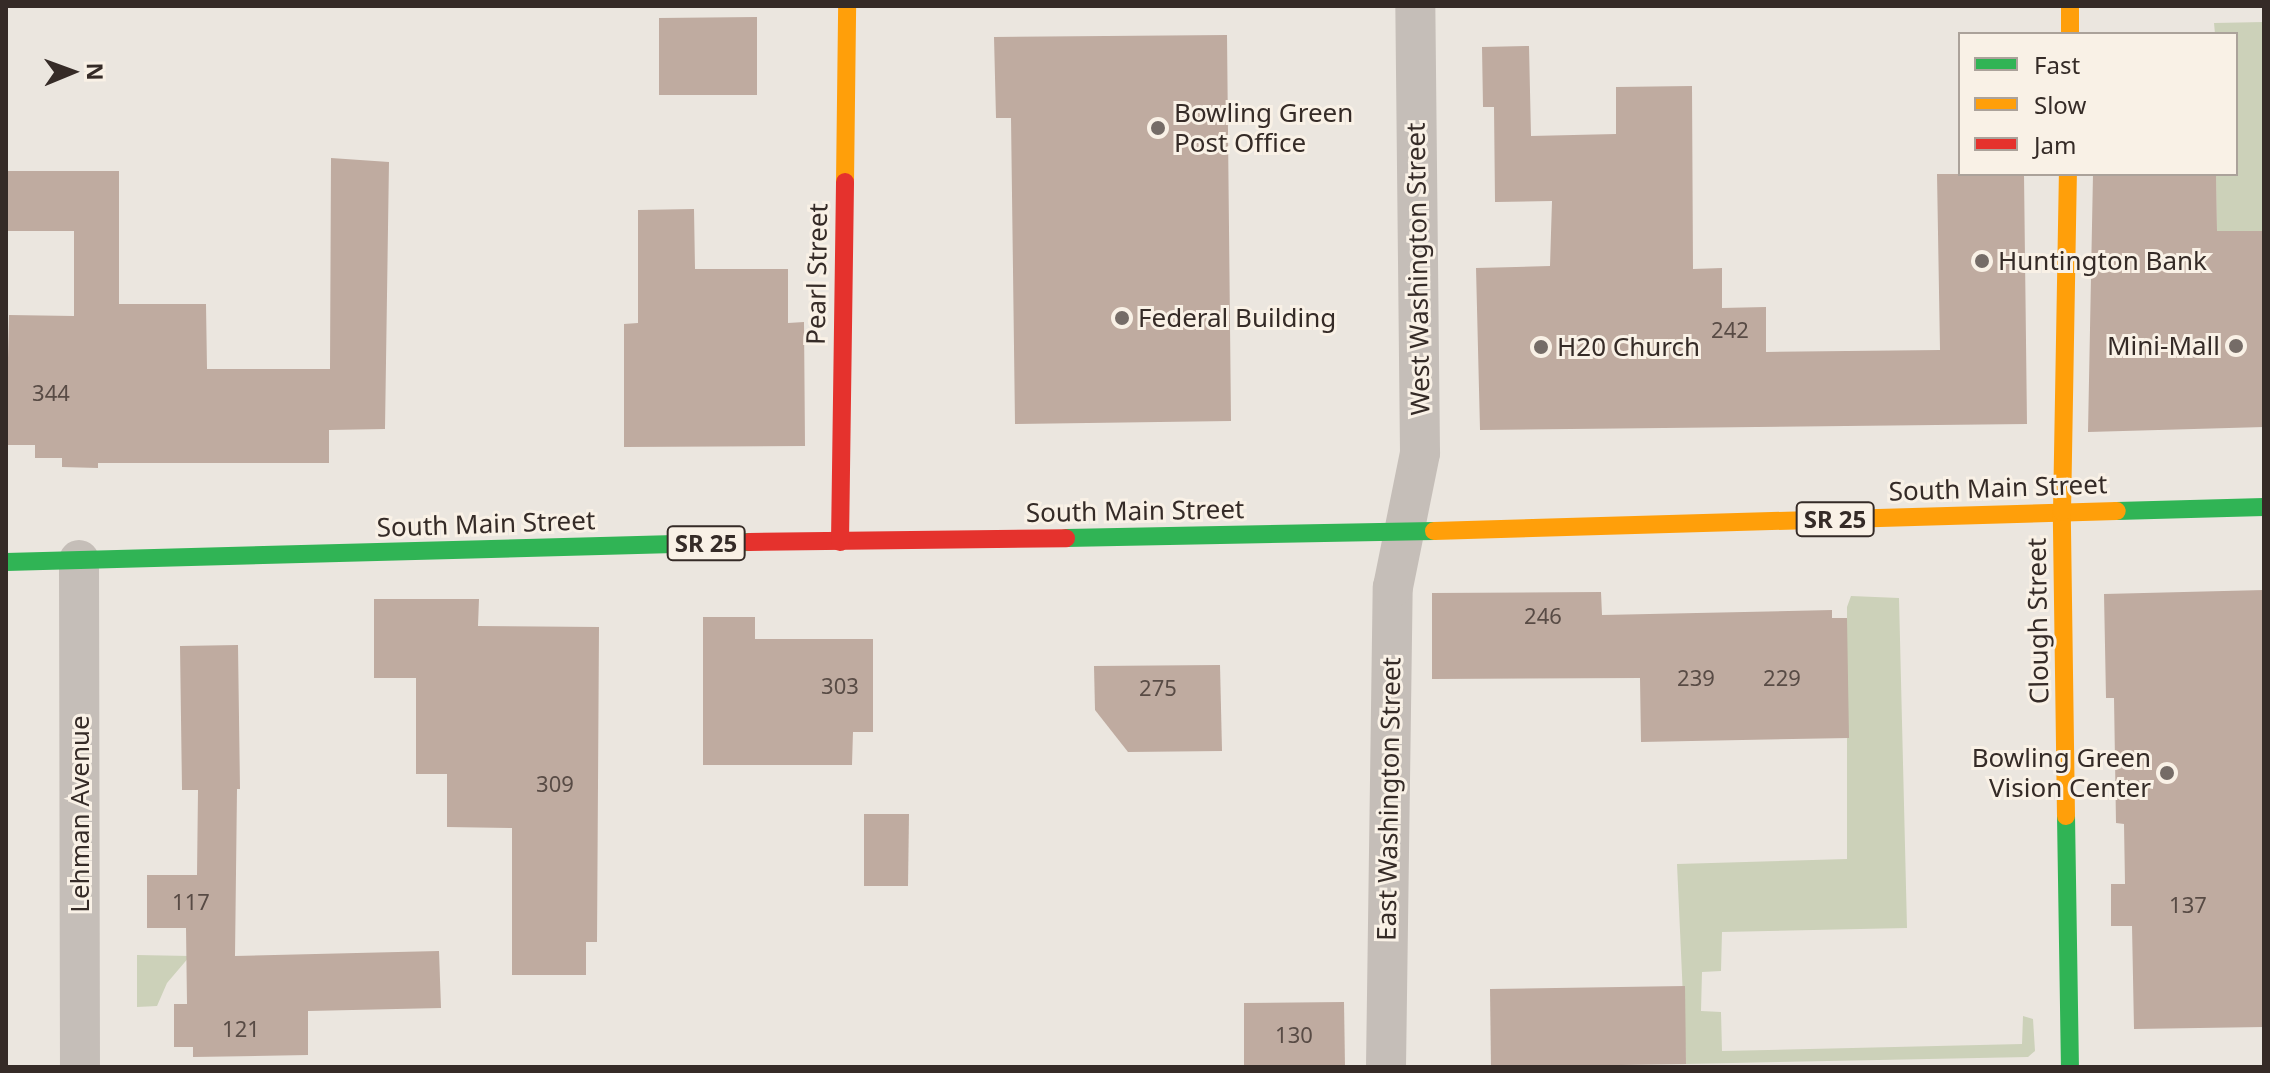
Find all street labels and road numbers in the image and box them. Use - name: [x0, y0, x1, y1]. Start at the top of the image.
- street label: West Washington Street: [1400, 122, 1436, 416]
- street label: Pearl Street: [800, 203, 834, 345]
- street label: South Main Street: [1888, 469, 2108, 507]
- street label: South Main Street: [1025, 493, 1245, 529]
- road number: SR 25: [1795, 499, 1875, 539]
- street label: South Main Street: [376, 505, 596, 543]
- road number: SR 25: [666, 523, 746, 563]
- street label: Clough Street: [2021, 538, 2055, 704]
- street label: East Washington Street: [1371, 657, 1407, 941]
- street label: Lehman Avenue: [64, 715, 96, 913]

